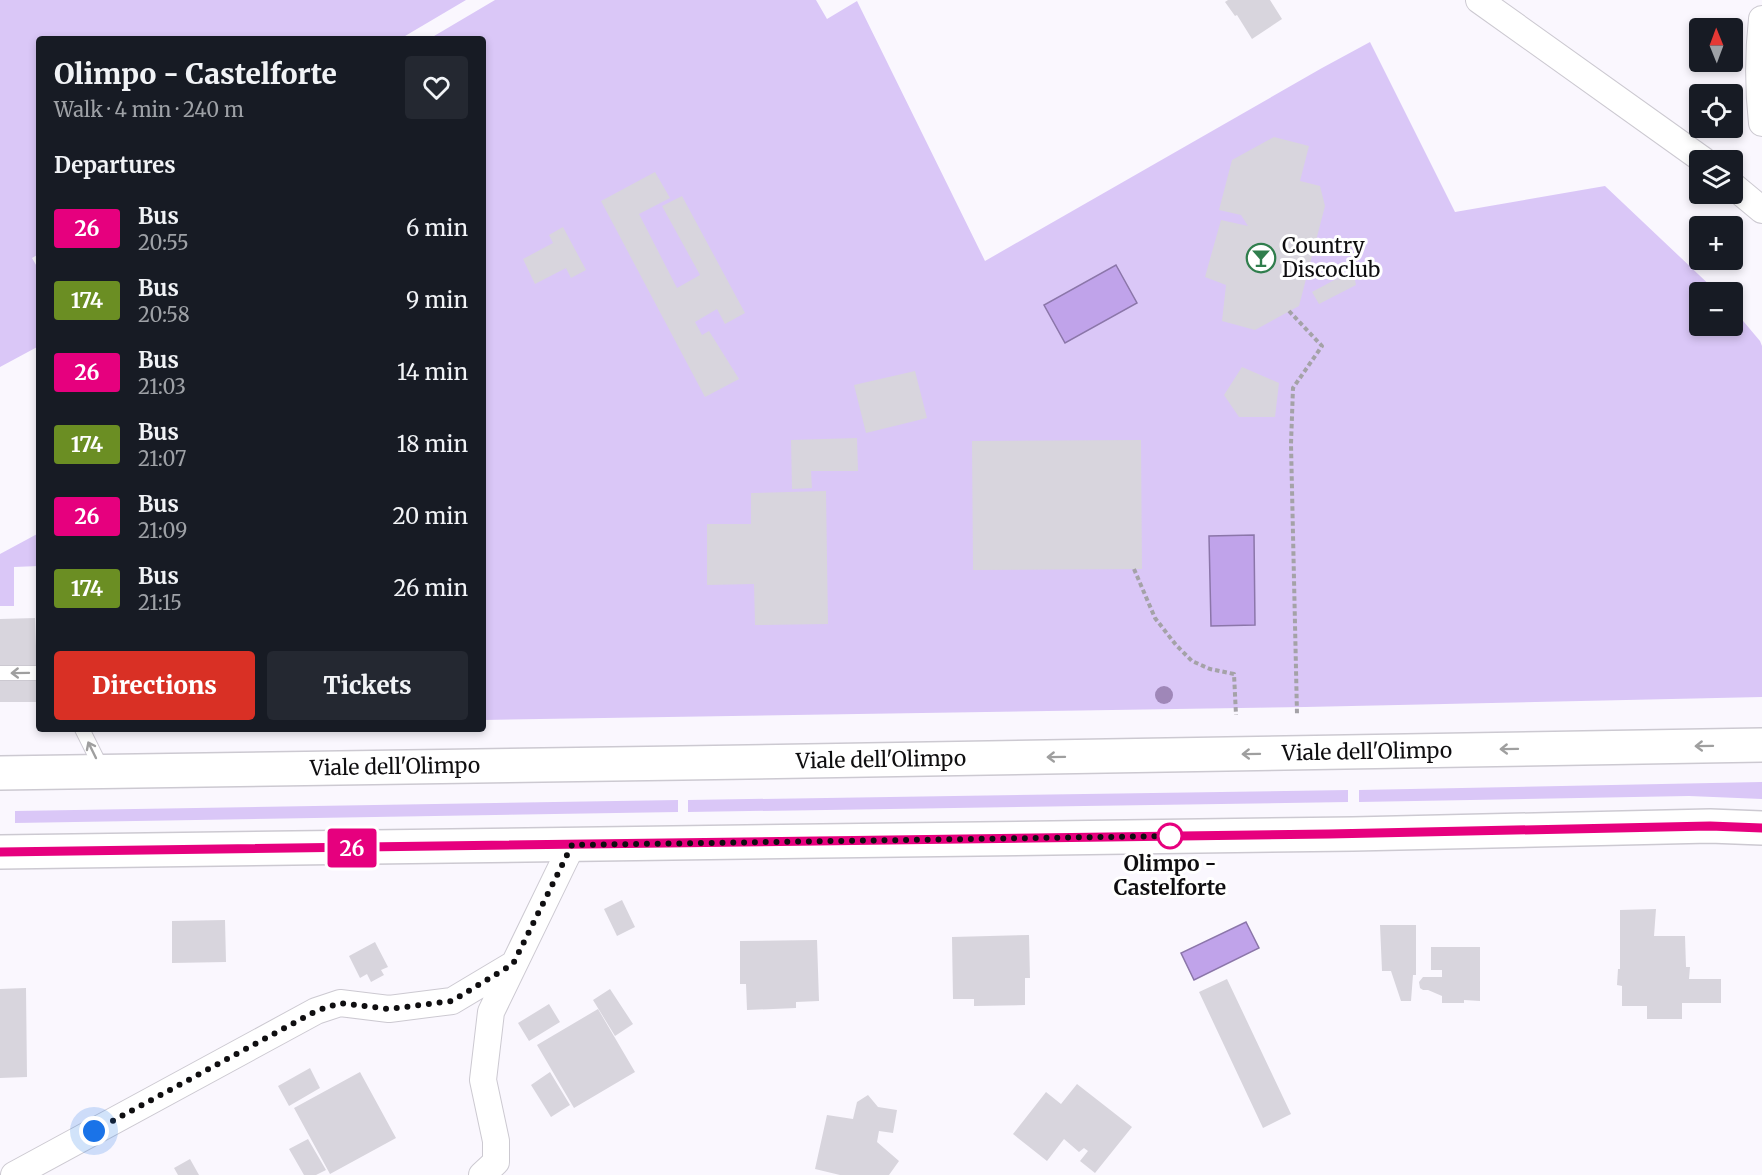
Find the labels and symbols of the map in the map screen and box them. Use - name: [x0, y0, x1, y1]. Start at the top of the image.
- north arrow: [1689, 18, 1743, 72]
- place label: Country Discoclub: [1282, 232, 1380, 283]
- bar icon: Country Discoclub: [1245, 242, 1277, 274]
- one-way arrow: [10, 667, 30, 679]
- street label: Viale dell'Olimpo: [1281, 737, 1452, 767]
- one-way arrow: [1694, 740, 1714, 751]
- one-way arrow: [86, 742, 97, 760]
- one-way arrow: [1499, 743, 1519, 755]
- street label: Viale dell'Olimpo: [795, 745, 966, 775]
- one-way arrow: [1241, 748, 1261, 760]
- one-way arrow: [1046, 751, 1066, 763]
- street label: Viale dell'Olimpo: [309, 752, 480, 782]
- marker: Olimpo - Castelforte: [1157, 823, 1183, 849]
- line badge: 26: [325, 828, 379, 868]
- place label: Olimpo - Castelforte: [1114, 850, 1226, 901]
- your location: [79, 1116, 109, 1146]

